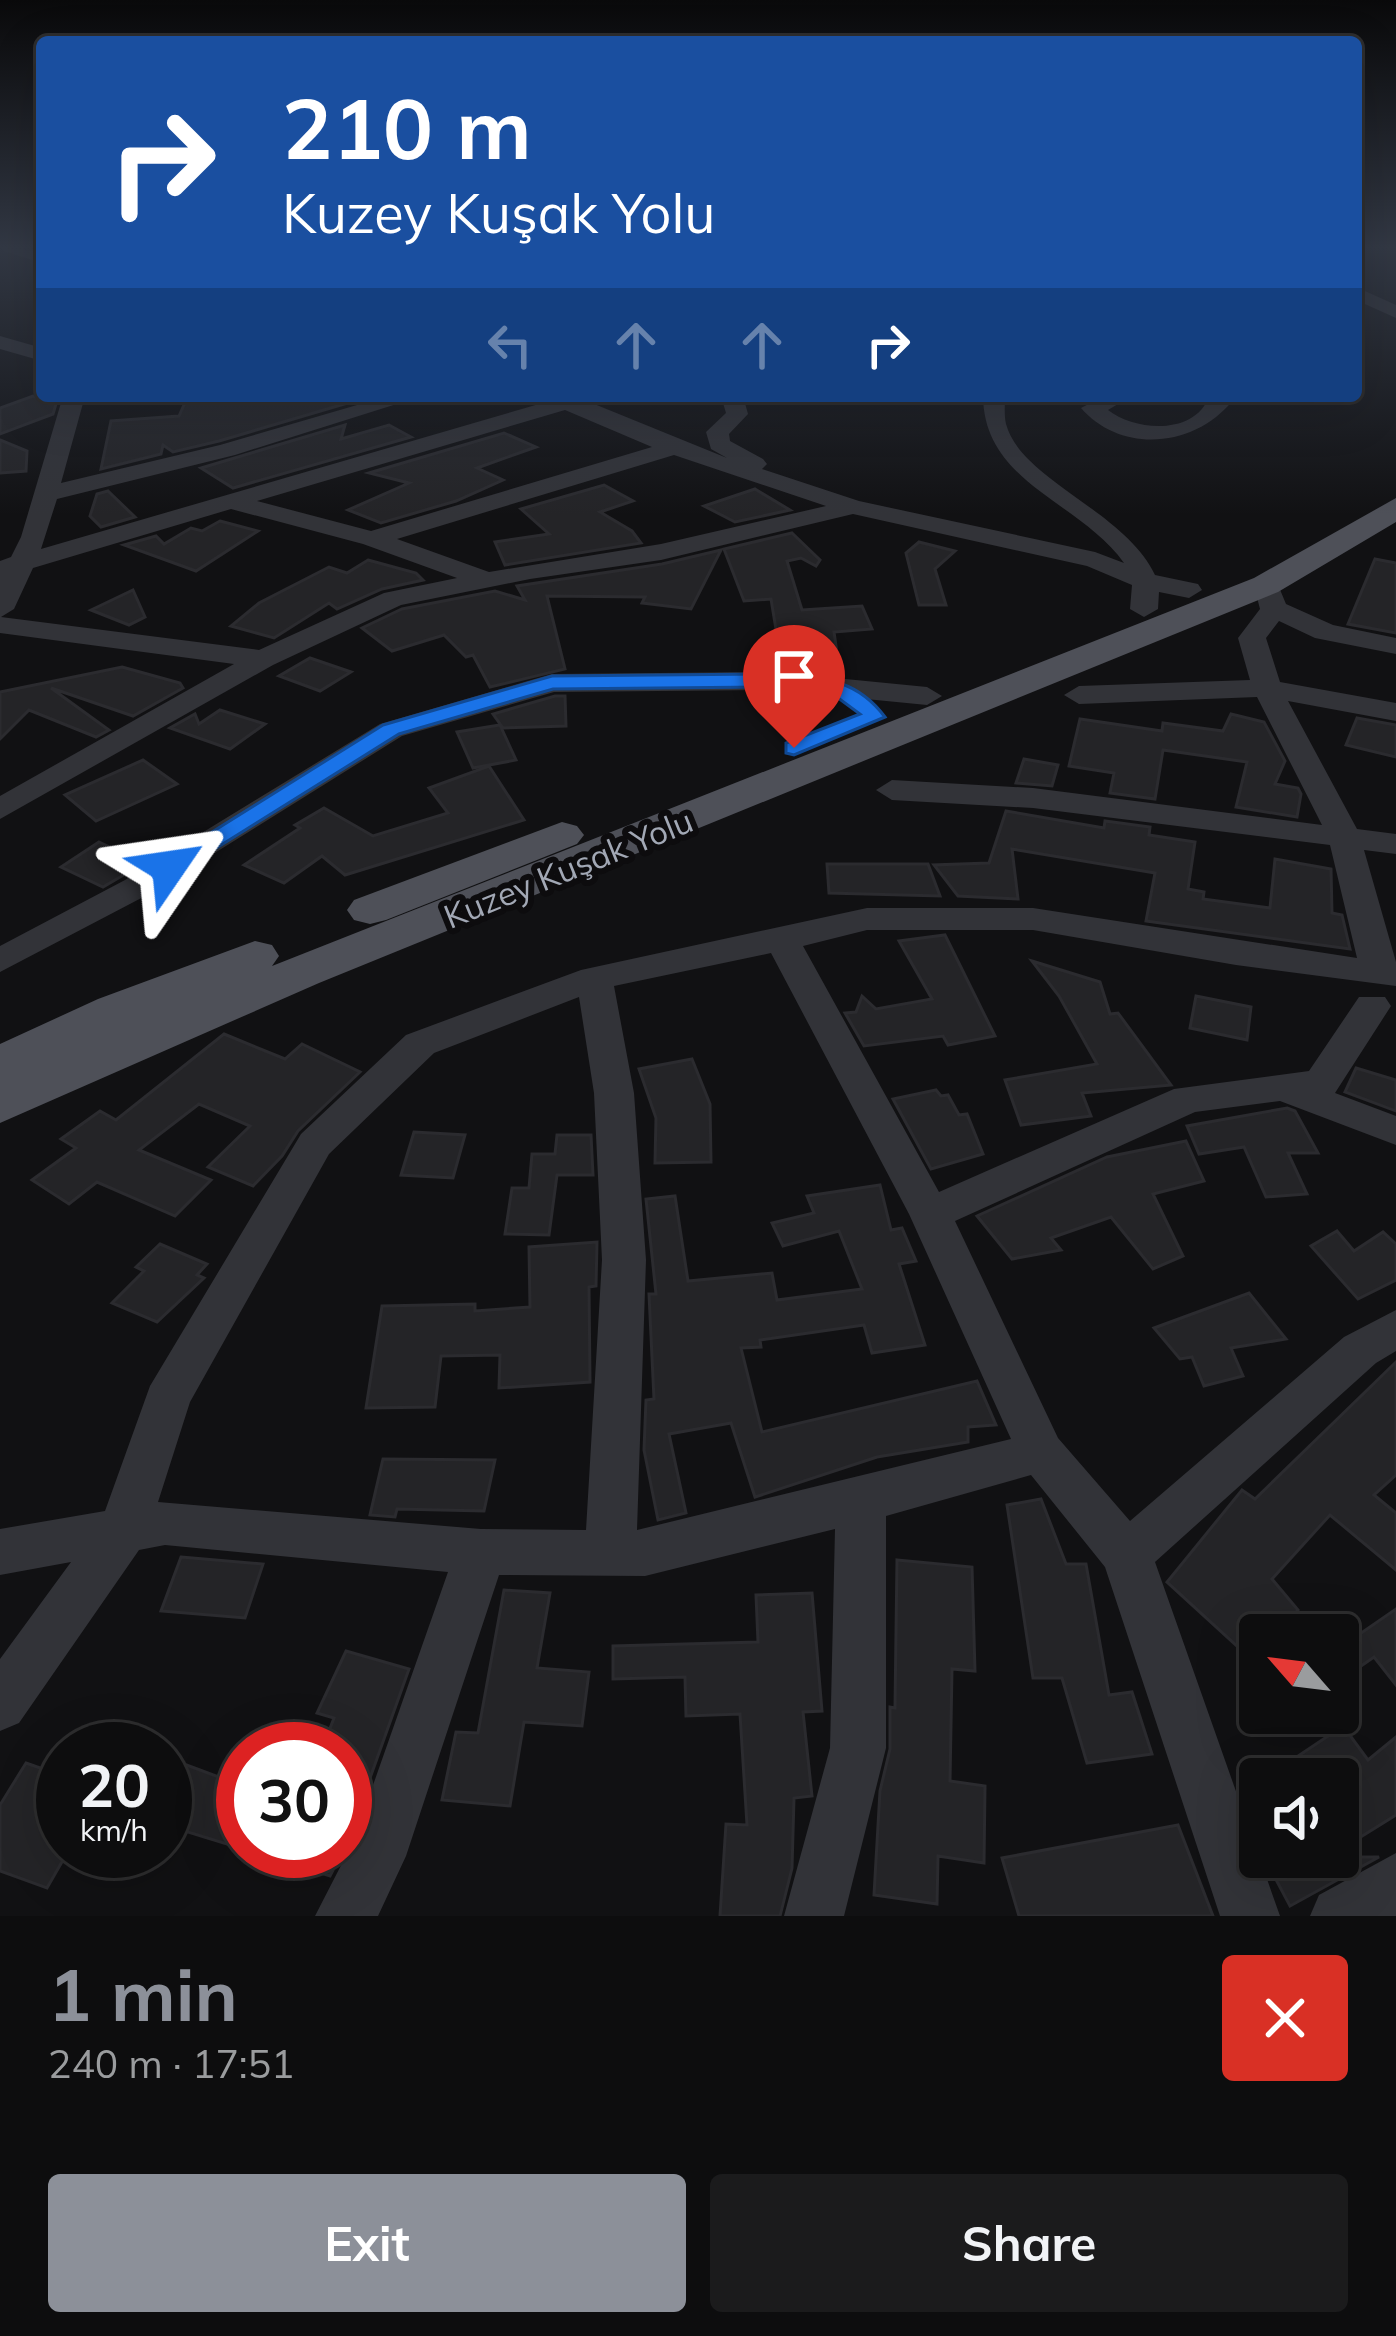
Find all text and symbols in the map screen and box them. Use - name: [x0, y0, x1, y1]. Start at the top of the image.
- text: 210 m: [282, 75, 532, 180]
- icon: right: [84, 84, 240, 240]
- text: Kuzey Kuşak Yolu: [282, 179, 715, 247]
- icon: left: [477, 312, 543, 378]
- icon: ahead: [603, 312, 669, 378]
- icon: ahead: [729, 312, 795, 378]
- icon: right: [855, 312, 921, 378]
- pin: [743, 625, 845, 748]
- icon: arrive: [761, 643, 827, 709]
- street label: Kuzey Kuşak Yolu: [438, 799, 698, 937]
- position arrow: [106, 804, 232, 930]
- north arrow: [1239, 1614, 1359, 1734]
- map controls: [1239, 1614, 1359, 1878]
- speed limit sign: 30: [216, 1722, 372, 1878]
- text: 20: [78, 1747, 150, 1822]
- button: sound: [1239, 1758, 1359, 1878]
- text: km/h: [80, 1811, 148, 1849]
- text: 1 min: [48, 1949, 238, 2039]
- button: close: [1222, 1955, 1348, 2081]
- text: 240 m · 17:51: [48, 2039, 294, 2088]
- button: Exit: [48, 2174, 686, 2312]
- button: Share: [710, 2174, 1348, 2312]

